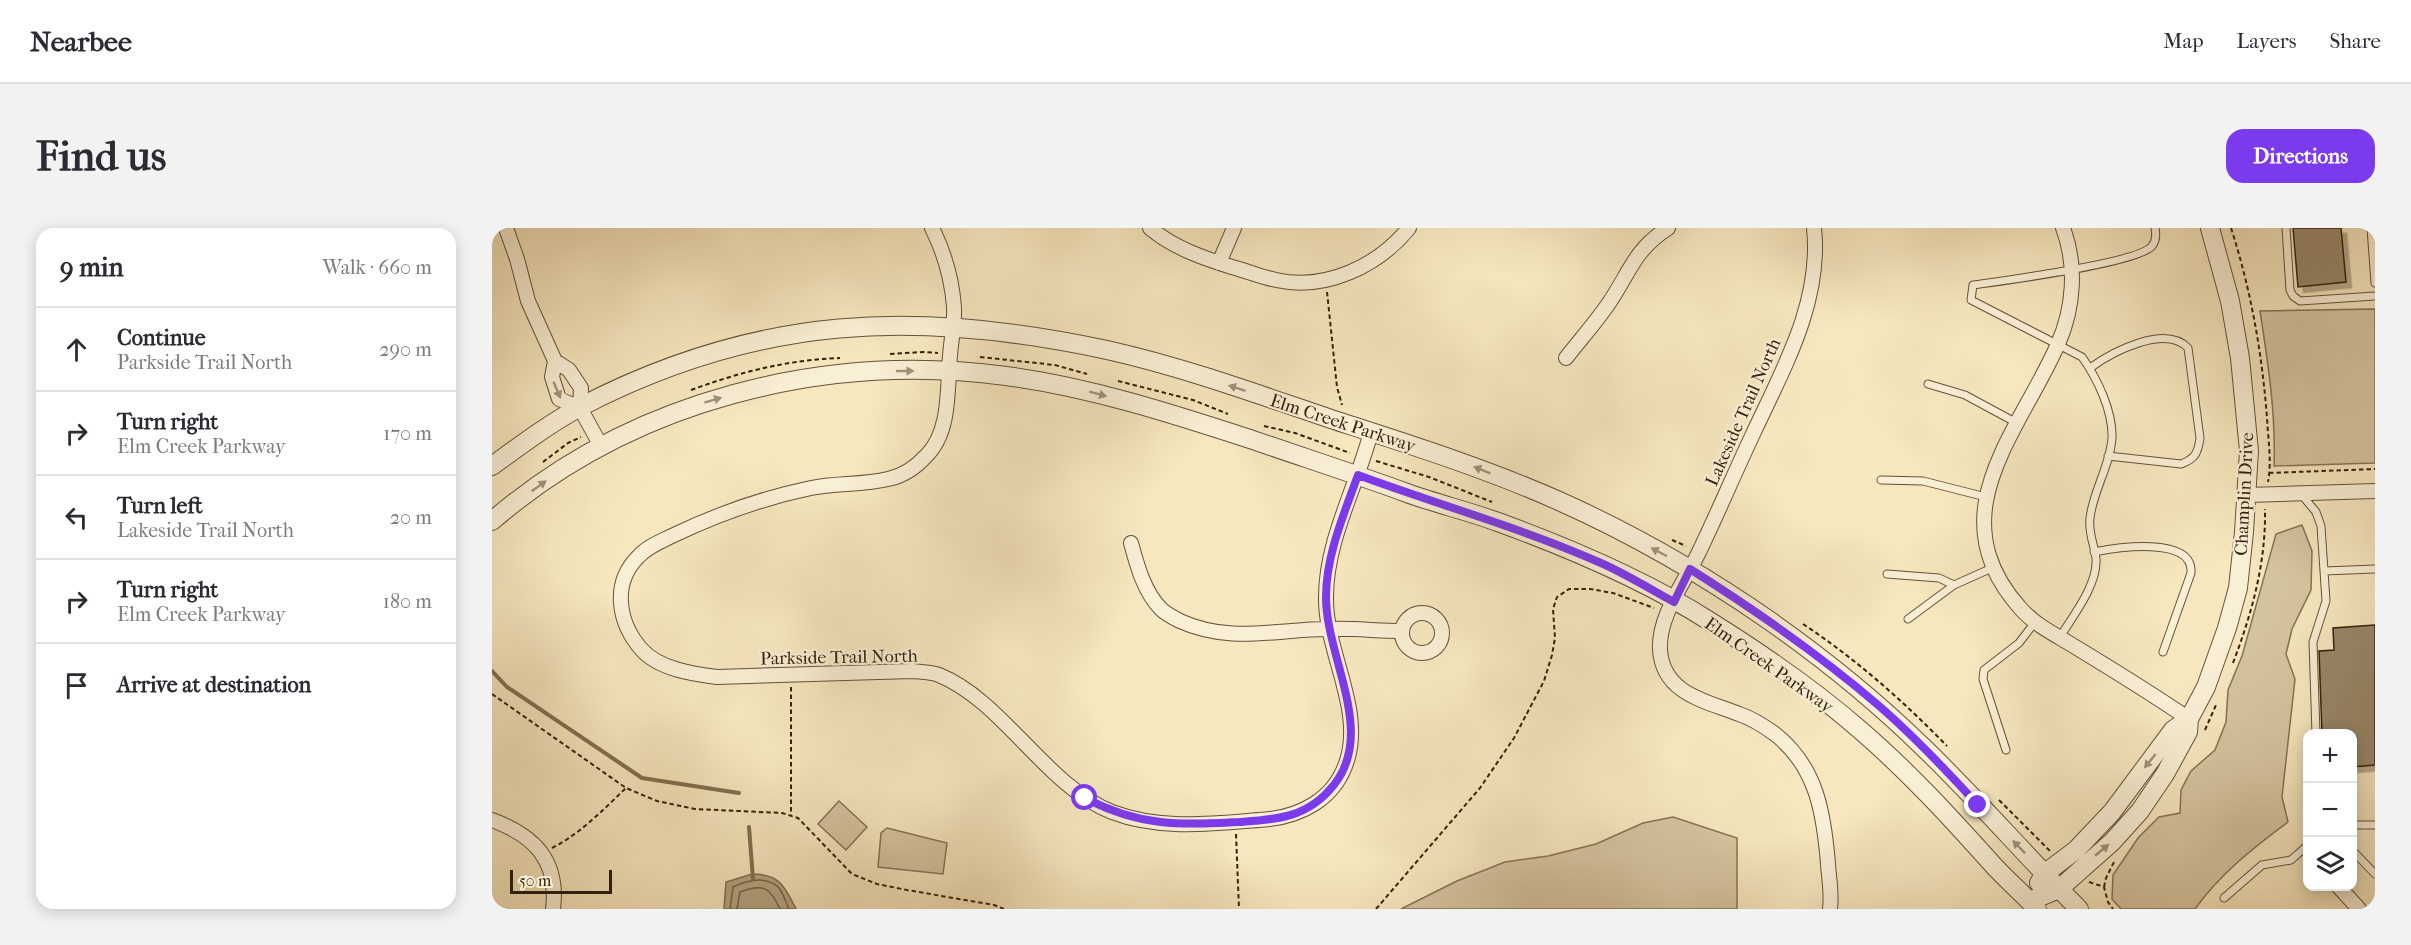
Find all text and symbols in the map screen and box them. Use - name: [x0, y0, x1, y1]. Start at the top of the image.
- text: Nearbee: [30, 25, 132, 58]
- text: Map: [2163, 29, 2204, 53]
- text: Layers: [2237, 29, 2296, 53]
- text: Share: [2329, 29, 2381, 53]
- button: Directions: [2226, 129, 2375, 183]
- text: Find us: [36, 132, 166, 181]
- text: 9 min: [60, 252, 124, 283]
- text: Walk · 660 m: [322, 256, 432, 279]
- text: Continue: [117, 325, 206, 351]
- icon: ahead: [60, 333, 93, 366]
- street label: Lakeside Trail North: [1701, 335, 1785, 489]
- text: 290 m: [379, 338, 432, 361]
- text: Parkside Trail North: [117, 351, 292, 374]
- one-way arrow: [895, 366, 914, 376]
- one-way arrow: [552, 382, 562, 400]
- one-way arrow: [1228, 383, 1246, 392]
- one-way arrow: [1089, 390, 1107, 399]
- street label: Elm Creek Parkway: [1267, 390, 1420, 457]
- one-way arrow: [704, 394, 722, 404]
- text: Turn right: [117, 409, 218, 435]
- icon: right: [60, 417, 93, 450]
- text: 170 m: [383, 422, 432, 445]
- street label: Champlin Drive: [2231, 432, 2258, 556]
- text: Elm Creek Parkway: [117, 435, 286, 458]
- one-way arrow: [1472, 465, 1490, 475]
- one-way arrow: [531, 480, 547, 492]
- text: Turn left: [117, 493, 203, 519]
- icon: left: [60, 501, 93, 534]
- text: 20 m: [390, 506, 432, 529]
- text: Lakeside Trail North: [117, 519, 294, 542]
- one-way arrow: [1650, 547, 1667, 556]
- text: Turn right: [117, 577, 218, 603]
- icon: right: [60, 585, 93, 618]
- text: 180 m: [383, 590, 432, 613]
- text: Elm Creek Parkway: [117, 603, 286, 626]
- street label: Elm Creek Parkway: [1700, 613, 1838, 718]
- street label: Parkside Trail North: [760, 646, 918, 669]
- icon: arrive: [60, 669, 93, 702]
- text: Arrive at destination: [117, 672, 311, 698]
- map controls: [2303, 729, 2357, 891]
- button: +: [2303, 729, 2357, 783]
- one-way arrow: [2144, 753, 2157, 768]
- button: −: [2303, 783, 2357, 837]
- route start: [1071, 784, 1097, 810]
- route end: [1964, 791, 1990, 817]
- button: layers: [2303, 837, 2357, 891]
- one-way arrow: [2012, 840, 2026, 854]
- one-way arrow: [2094, 843, 2110, 856]
- scale bar: [510, 867, 612, 894]
- text: 50 m: [519, 871, 551, 890]

